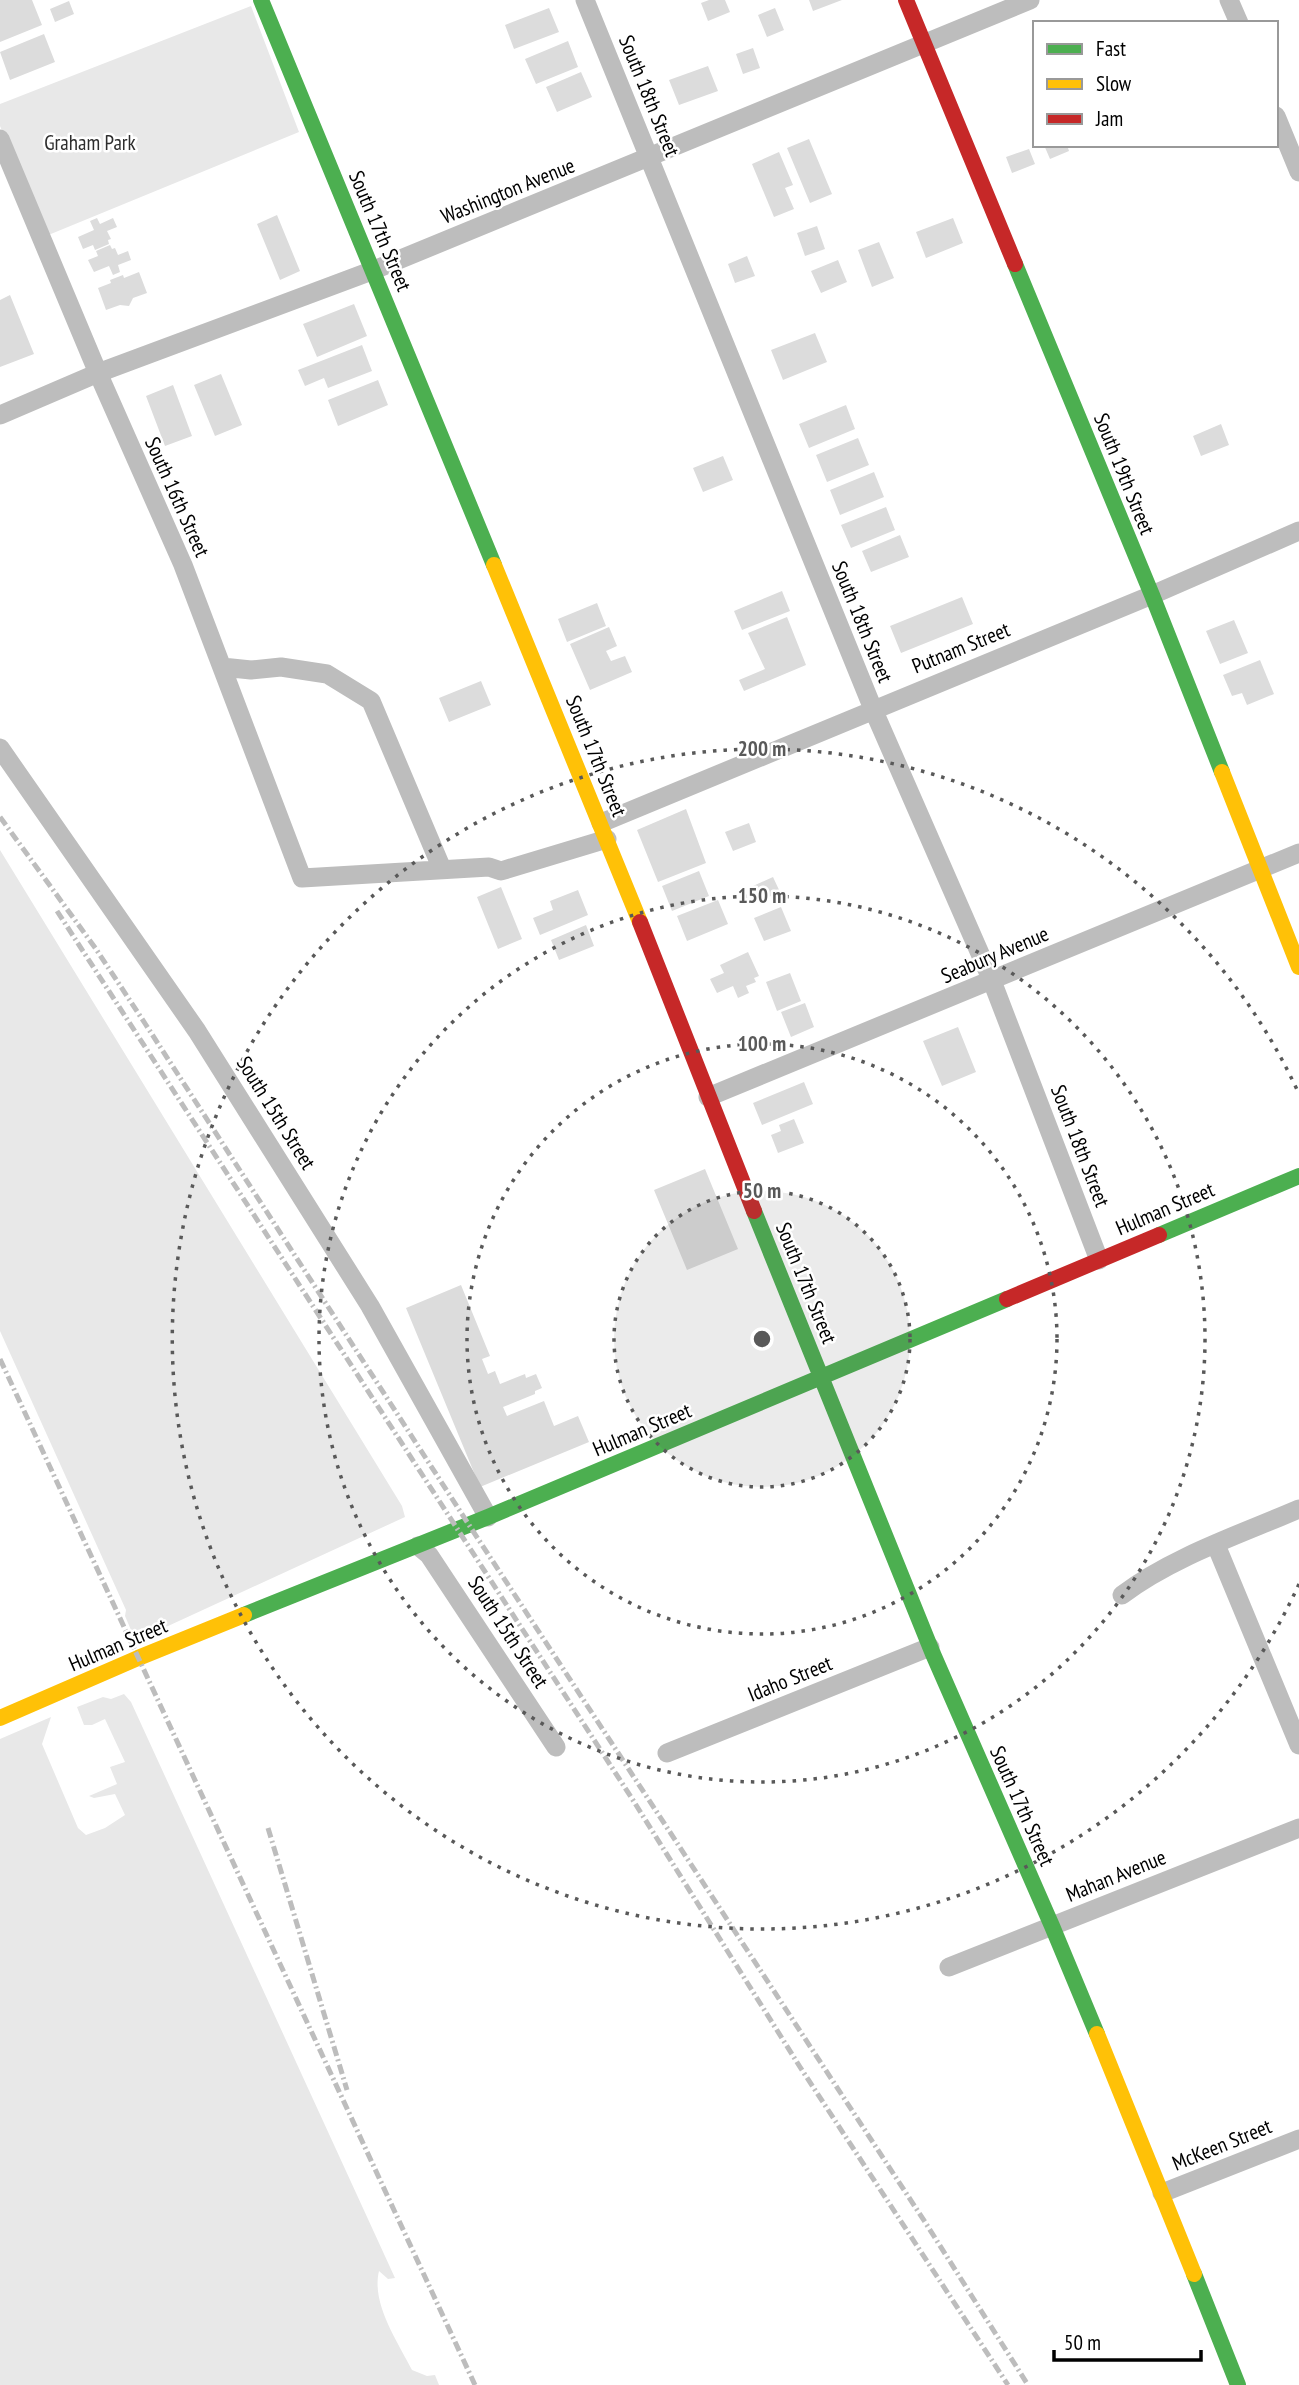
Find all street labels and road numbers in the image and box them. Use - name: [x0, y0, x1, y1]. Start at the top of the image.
- street label: South 18th Street: [613, 31, 686, 161]
- street label: Washington Avenue: [437, 151, 579, 230]
- street label: South 17th Street: [343, 166, 418, 295]
- street label: South 19th Street: [1088, 409, 1161, 539]
- street label: South 16th Street: [139, 433, 216, 561]
- street label: South 18th Street: [826, 557, 899, 687]
- street label: Putnam Street: [908, 616, 1014, 679]
- street label: South 17th Street: [560, 691, 633, 821]
- street label: Seabury Avenue: [937, 920, 1053, 989]
- street label: South 15th Street: [231, 1051, 322, 1175]
- street label: South 18th Street: [1045, 1081, 1116, 1211]
- street label: Hulman Street: [1111, 1176, 1218, 1241]
- street label: South 17th Street: [770, 1218, 843, 1348]
- street label: Hulman Street: [588, 1397, 695, 1462]
- street label: South 15th Street: [462, 1570, 555, 1693]
- street label: Hulman Street: [64, 1612, 171, 1677]
- street label: Idaho Street: [744, 1649, 836, 1708]
- street label: South 17th Street: [984, 1742, 1061, 1870]
- street label: Mahan Avenue: [1062, 1843, 1170, 1908]
- street label: McKeen Street: [1168, 2112, 1276, 2177]

